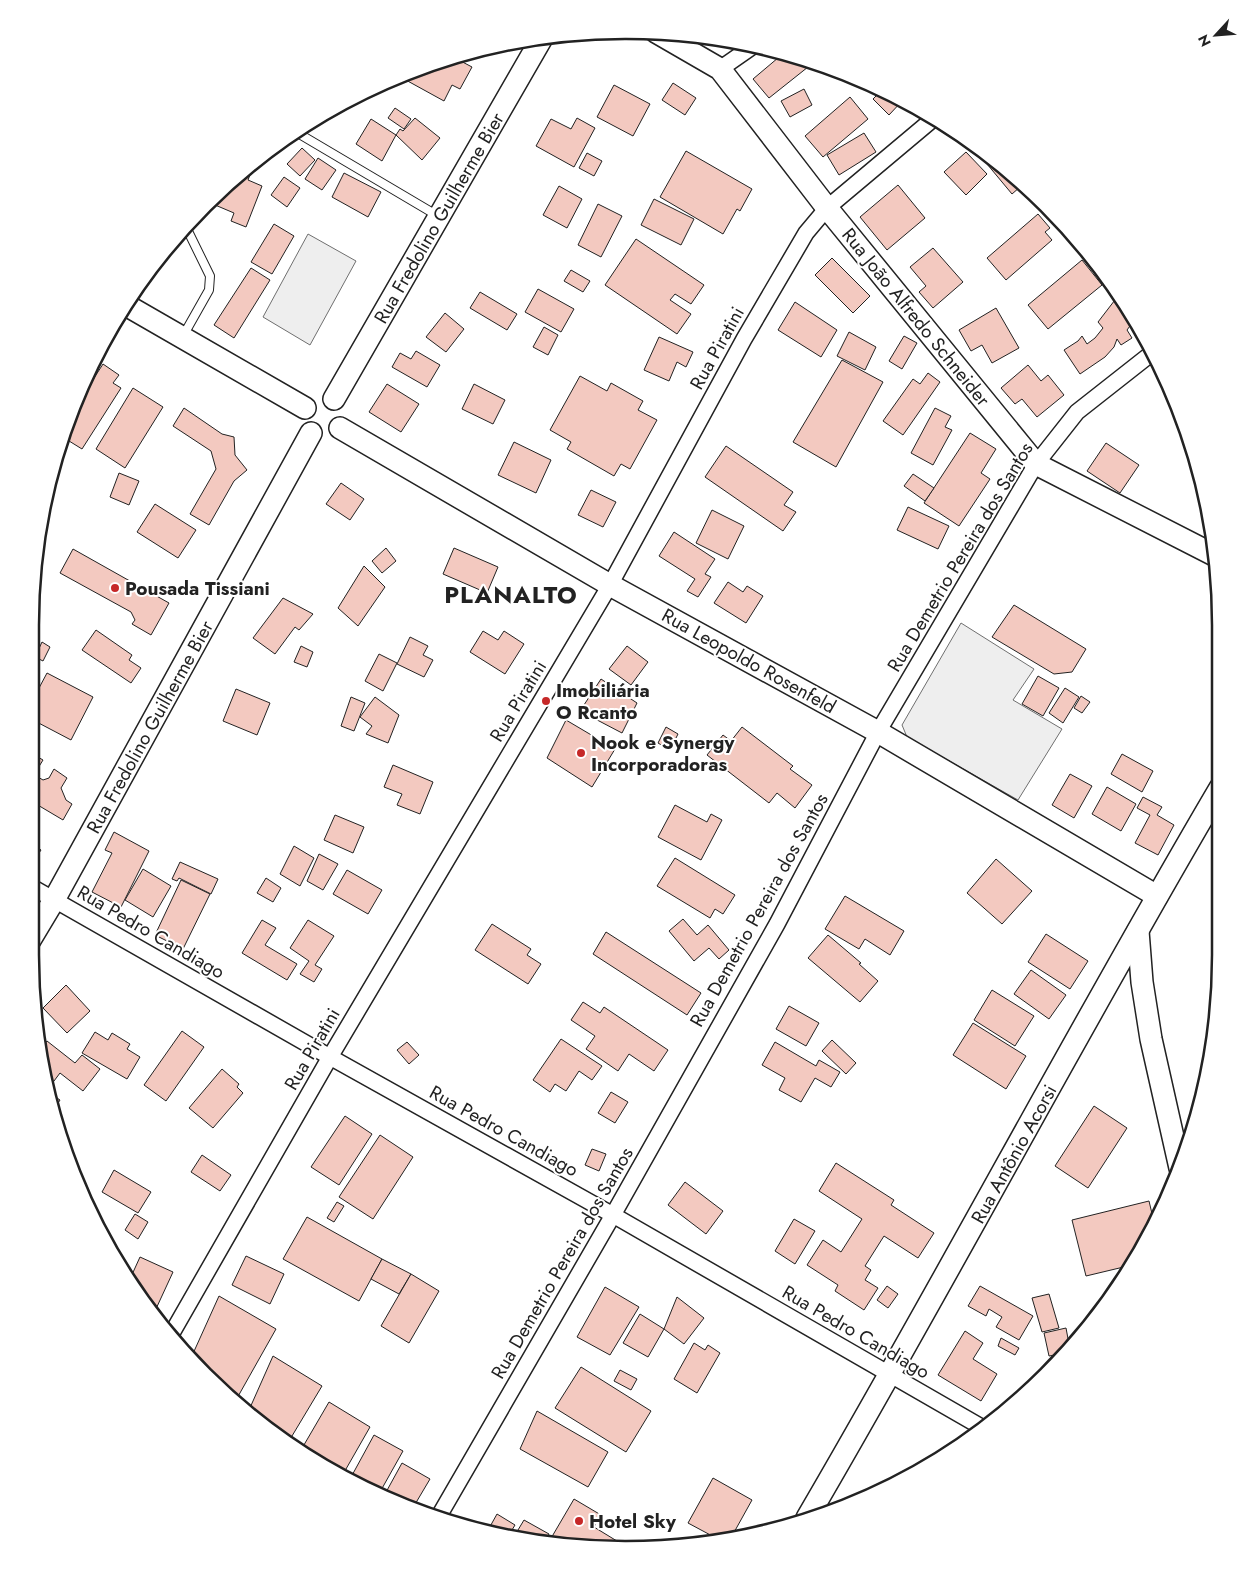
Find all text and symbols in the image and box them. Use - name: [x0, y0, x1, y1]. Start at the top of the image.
- north arrow: [1191, 10, 1241, 60]
- text: N: [1193, 31, 1216, 50]
- street label: Rua Fredolino Guilherme Bier: [367, 107, 511, 328]
- street label: Rua João Alfredo Schneider: [836, 222, 997, 412]
- street label: Rua Piratini: [683, 302, 751, 394]
- street label: Rua Demetrio Pereira dos Santos: [881, 437, 1040, 677]
- place label: Pousada Tissiani: [125, 575, 270, 602]
- district label: PLANALTO: [444, 577, 578, 612]
- marker: Pousada Tissiani: [109, 582, 121, 594]
- street label: Rua Leopoldo Rosenfeld: [657, 602, 841, 720]
- street label: Rua Fredolino Guilherme Bier: [80, 615, 220, 838]
- street label: Rua Piratini: [483, 655, 553, 747]
- place label: Imobiliária O Rcanto: [556, 677, 650, 726]
- marker: Imobiliária O Rcanto: [540, 695, 552, 707]
- place label: Nook e Synergy Incorporadoras: [591, 729, 735, 778]
- marker: Nook e Synergy Incorporadoras: [575, 747, 587, 759]
- street label: Rua Demetrio Pereira dos Santos: [683, 788, 835, 1032]
- street label: Rua Pedro Candiago: [72, 879, 230, 985]
- street label: Rua Piratini: [278, 1003, 346, 1095]
- street label: Rua Pedro Candiago: [425, 1079, 583, 1183]
- street label: Rua Antônio Acorsi: [965, 1080, 1063, 1228]
- street label: Rua Demetrio Pereira dos Santos: [484, 1142, 640, 1384]
- street label: Rua Pedro Candiago: [777, 1279, 935, 1385]
- place label: Hotel Sky: [589, 1508, 677, 1535]
- marker: Hotel Sky: [573, 1515, 585, 1527]

